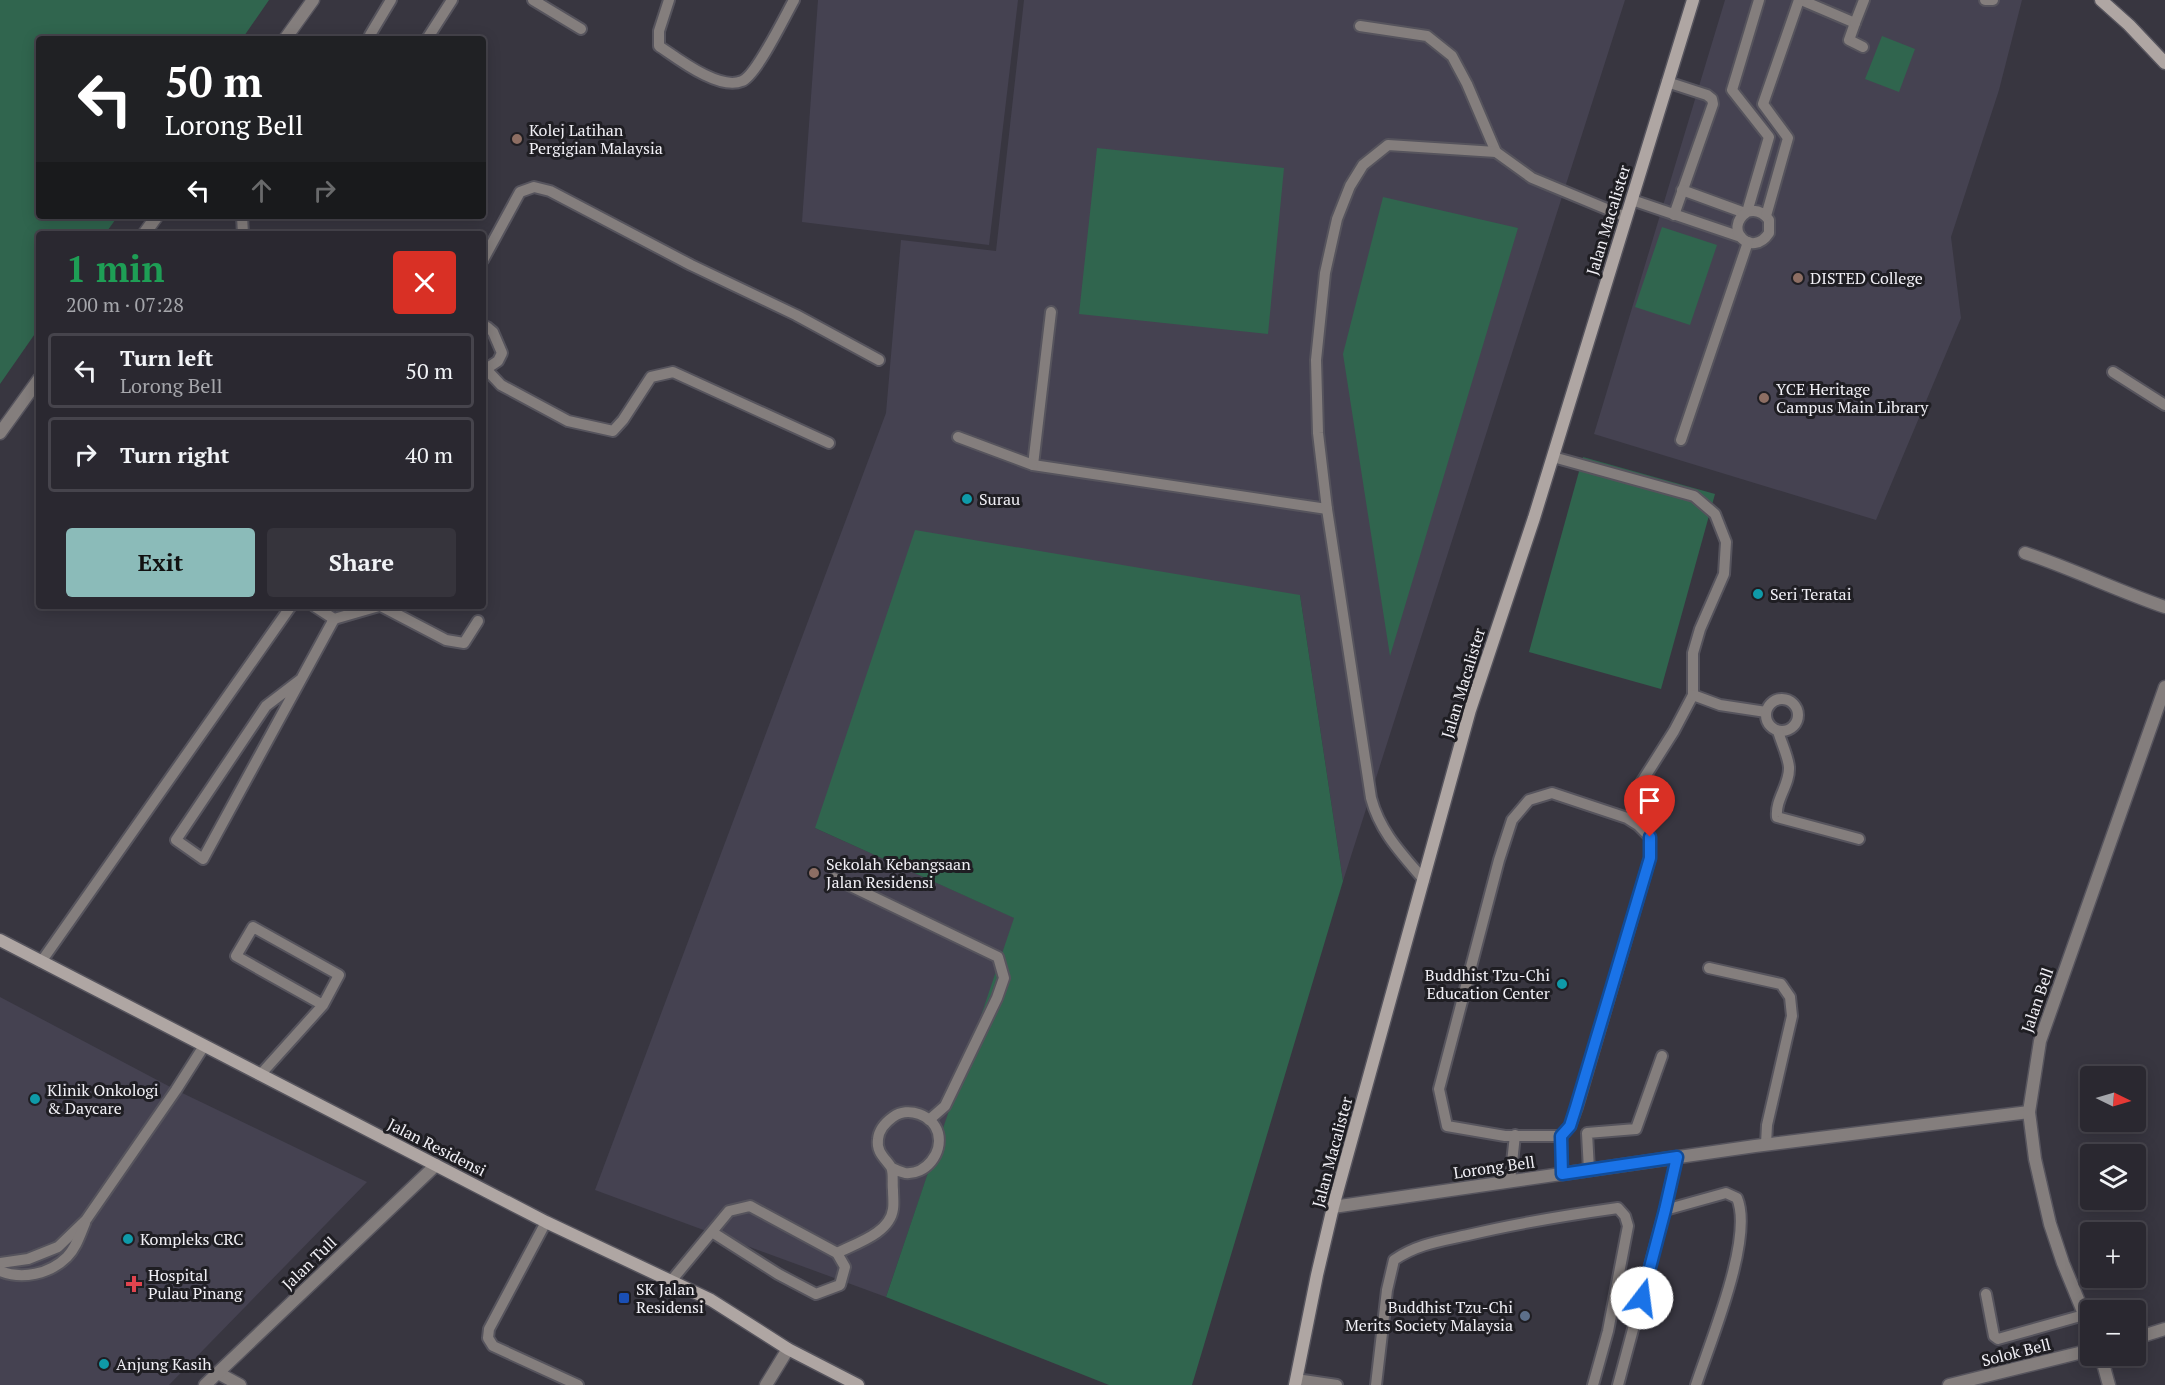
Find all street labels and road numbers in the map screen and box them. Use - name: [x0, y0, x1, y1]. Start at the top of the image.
- street label: Jalan Macalister: [1581, 161, 1635, 278]
- street label: Jalan Macalister: [1436, 624, 1490, 741]
- street label: Jalan Bell: [2016, 964, 2058, 1035]
- street label: Jalan Macalister: [1307, 1093, 1358, 1210]
- street label: Jalan Residensi: [384, 1113, 490, 1181]
- street label: Lorong Bell: [1452, 1150, 1536, 1184]
- street label: Jalan Tull: [277, 1231, 341, 1295]
- street label: Solok Bell: [1979, 1333, 2053, 1371]

